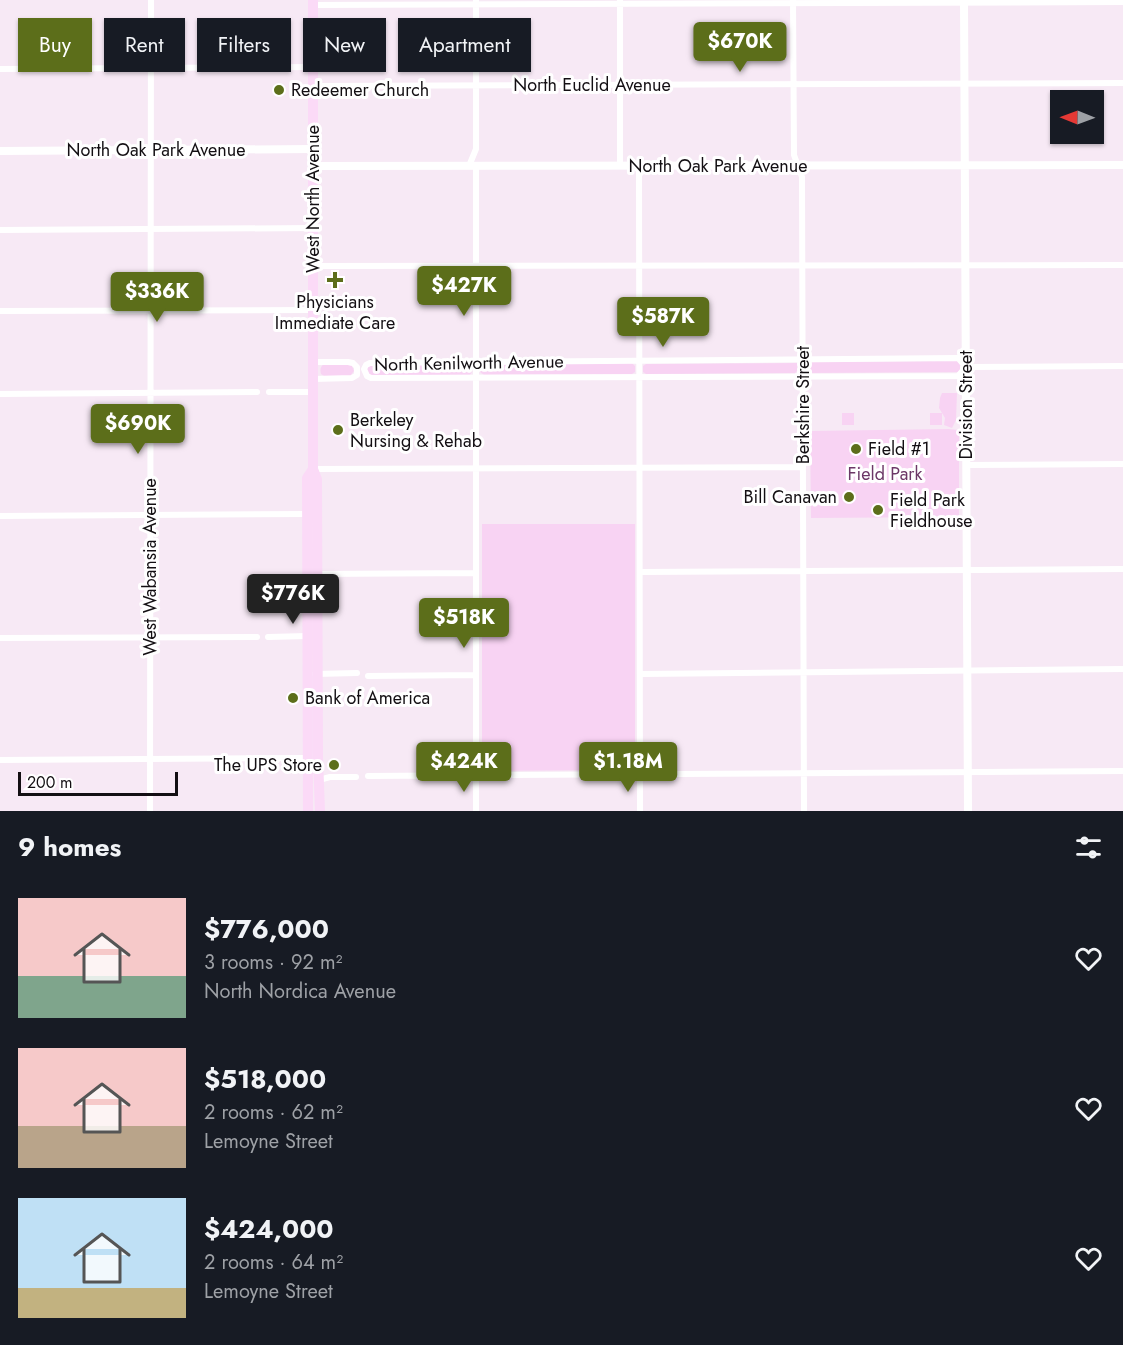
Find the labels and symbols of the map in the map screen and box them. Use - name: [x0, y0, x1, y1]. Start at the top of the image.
- pin: $670K: [698, 22, 782, 73]
- street label: North Euclid Avenue: [513, 72, 671, 98]
- place label: Redeemer Church: [291, 77, 429, 103]
- marker: Redeemer Church: [272, 83, 286, 97]
- north arrow: [1050, 90, 1104, 144]
- street label: West North Avenue: [300, 125, 326, 273]
- street label: North Oak Park Avenue: [67, 137, 245, 163]
- street label: North Oak Park Avenue: [629, 153, 807, 179]
- pin: $427K: [422, 266, 506, 317]
- marker: Physicians Immediate Care: [326, 271, 344, 289]
- pin: $336K: [115, 272, 199, 323]
- place label: Physicians Immediate Care: [275, 289, 395, 336]
- pin: $587K: [621, 297, 705, 348]
- street label: Berkshire Street: [790, 345, 816, 464]
- street label: North Kenilworth Avenue: [374, 348, 564, 378]
- street label: Division Street: [953, 350, 979, 460]
- pin: $690K: [96, 404, 180, 455]
- place label: Berkeley Nursing & Rehab: [350, 407, 482, 454]
- marker: Berkeley Nursing & Rehab: [331, 423, 345, 437]
- place label: Field #1: [868, 436, 930, 462]
- marker: Field #1: [849, 442, 863, 456]
- park label: Field Park: [848, 461, 922, 487]
- street label: West Wabansia Avenue: [137, 478, 163, 656]
- place label: Bill Canavan: [744, 484, 837, 510]
- place label: Field Park Fieldhouse: [890, 487, 973, 534]
- marker: Bill Canavan: [842, 490, 856, 504]
- marker: Field Park Fieldhouse: [871, 503, 885, 517]
- pin: $776K: [251, 574, 335, 625]
- pin: $518K: [422, 598, 506, 649]
- place label: Bank of America: [305, 685, 430, 711]
- marker: Bank of America: [286, 691, 300, 705]
- pin: $424K: [422, 742, 506, 793]
- pin: $1.18M: [579, 742, 677, 793]
- place label: The UPS Store: [214, 752, 322, 778]
- marker: The UPS Store: [327, 758, 341, 772]
- scale bar: [18, 769, 178, 796]

